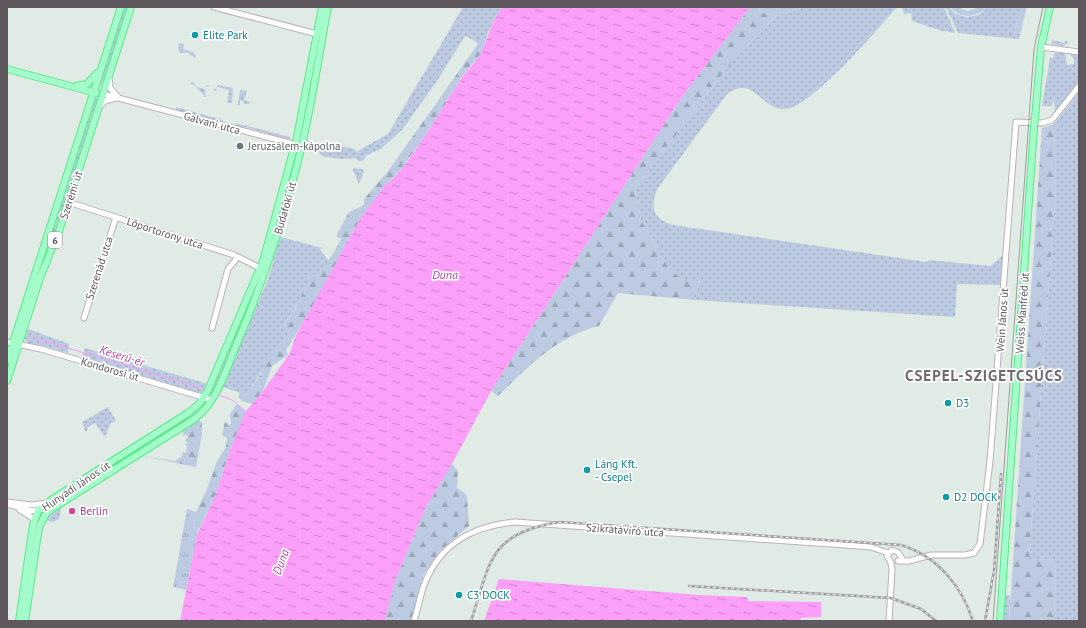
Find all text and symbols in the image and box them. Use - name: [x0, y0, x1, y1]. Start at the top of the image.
- place label: Elite Park: [203, 28, 248, 42]
- marker: Elite Park: [190, 30, 200, 40]
- street label: Galvani utca: [182, 109, 242, 137]
- place label: Jeruzsálem-kápolna: [247, 139, 340, 153]
- marker: Jeruzsálem-kápolna: [235, 141, 245, 151]
- street label: Szerémi út: [57, 169, 85, 221]
- street label: Budafoki út: [271, 180, 299, 236]
- street label: Lőportorony utca: [125, 214, 205, 252]
- road number: 6: [48, 232, 62, 248]
- street label: Szerenád utca: [82, 235, 116, 301]
- water label: Duna: [432, 267, 458, 282]
- street label: Weiss Manfréd út: [1012, 272, 1032, 354]
- street label: Wein János út: [993, 287, 1011, 352]
- water label: Keserű-ér: [98, 342, 147, 370]
- street label: Kondorosi út: [79, 354, 141, 384]
- district label: CSEPEL-SZIGETCSÚCS: [905, 366, 1063, 385]
- place label: D3: [956, 396, 969, 410]
- marker: D3: [943, 398, 953, 408]
- place label: Láng Kft. - Csepel: [595, 457, 637, 484]
- street label: Hunyadi János út: [39, 458, 113, 514]
- marker: Láng Kft. - Csepel: [582, 465, 592, 475]
- place label: D2 DOCK: [954, 490, 998, 504]
- marker: D2 DOCK: [941, 492, 951, 502]
- place label: Berlin: [80, 504, 108, 518]
- marker: Berlin: [67, 506, 77, 516]
- street label: Szikratávíró utca: [586, 520, 664, 540]
- water label: Duna: [269, 547, 292, 576]
- place label: C3 DOCK: [467, 588, 510, 602]
- marker: C3 DOCK: [454, 590, 464, 600]

